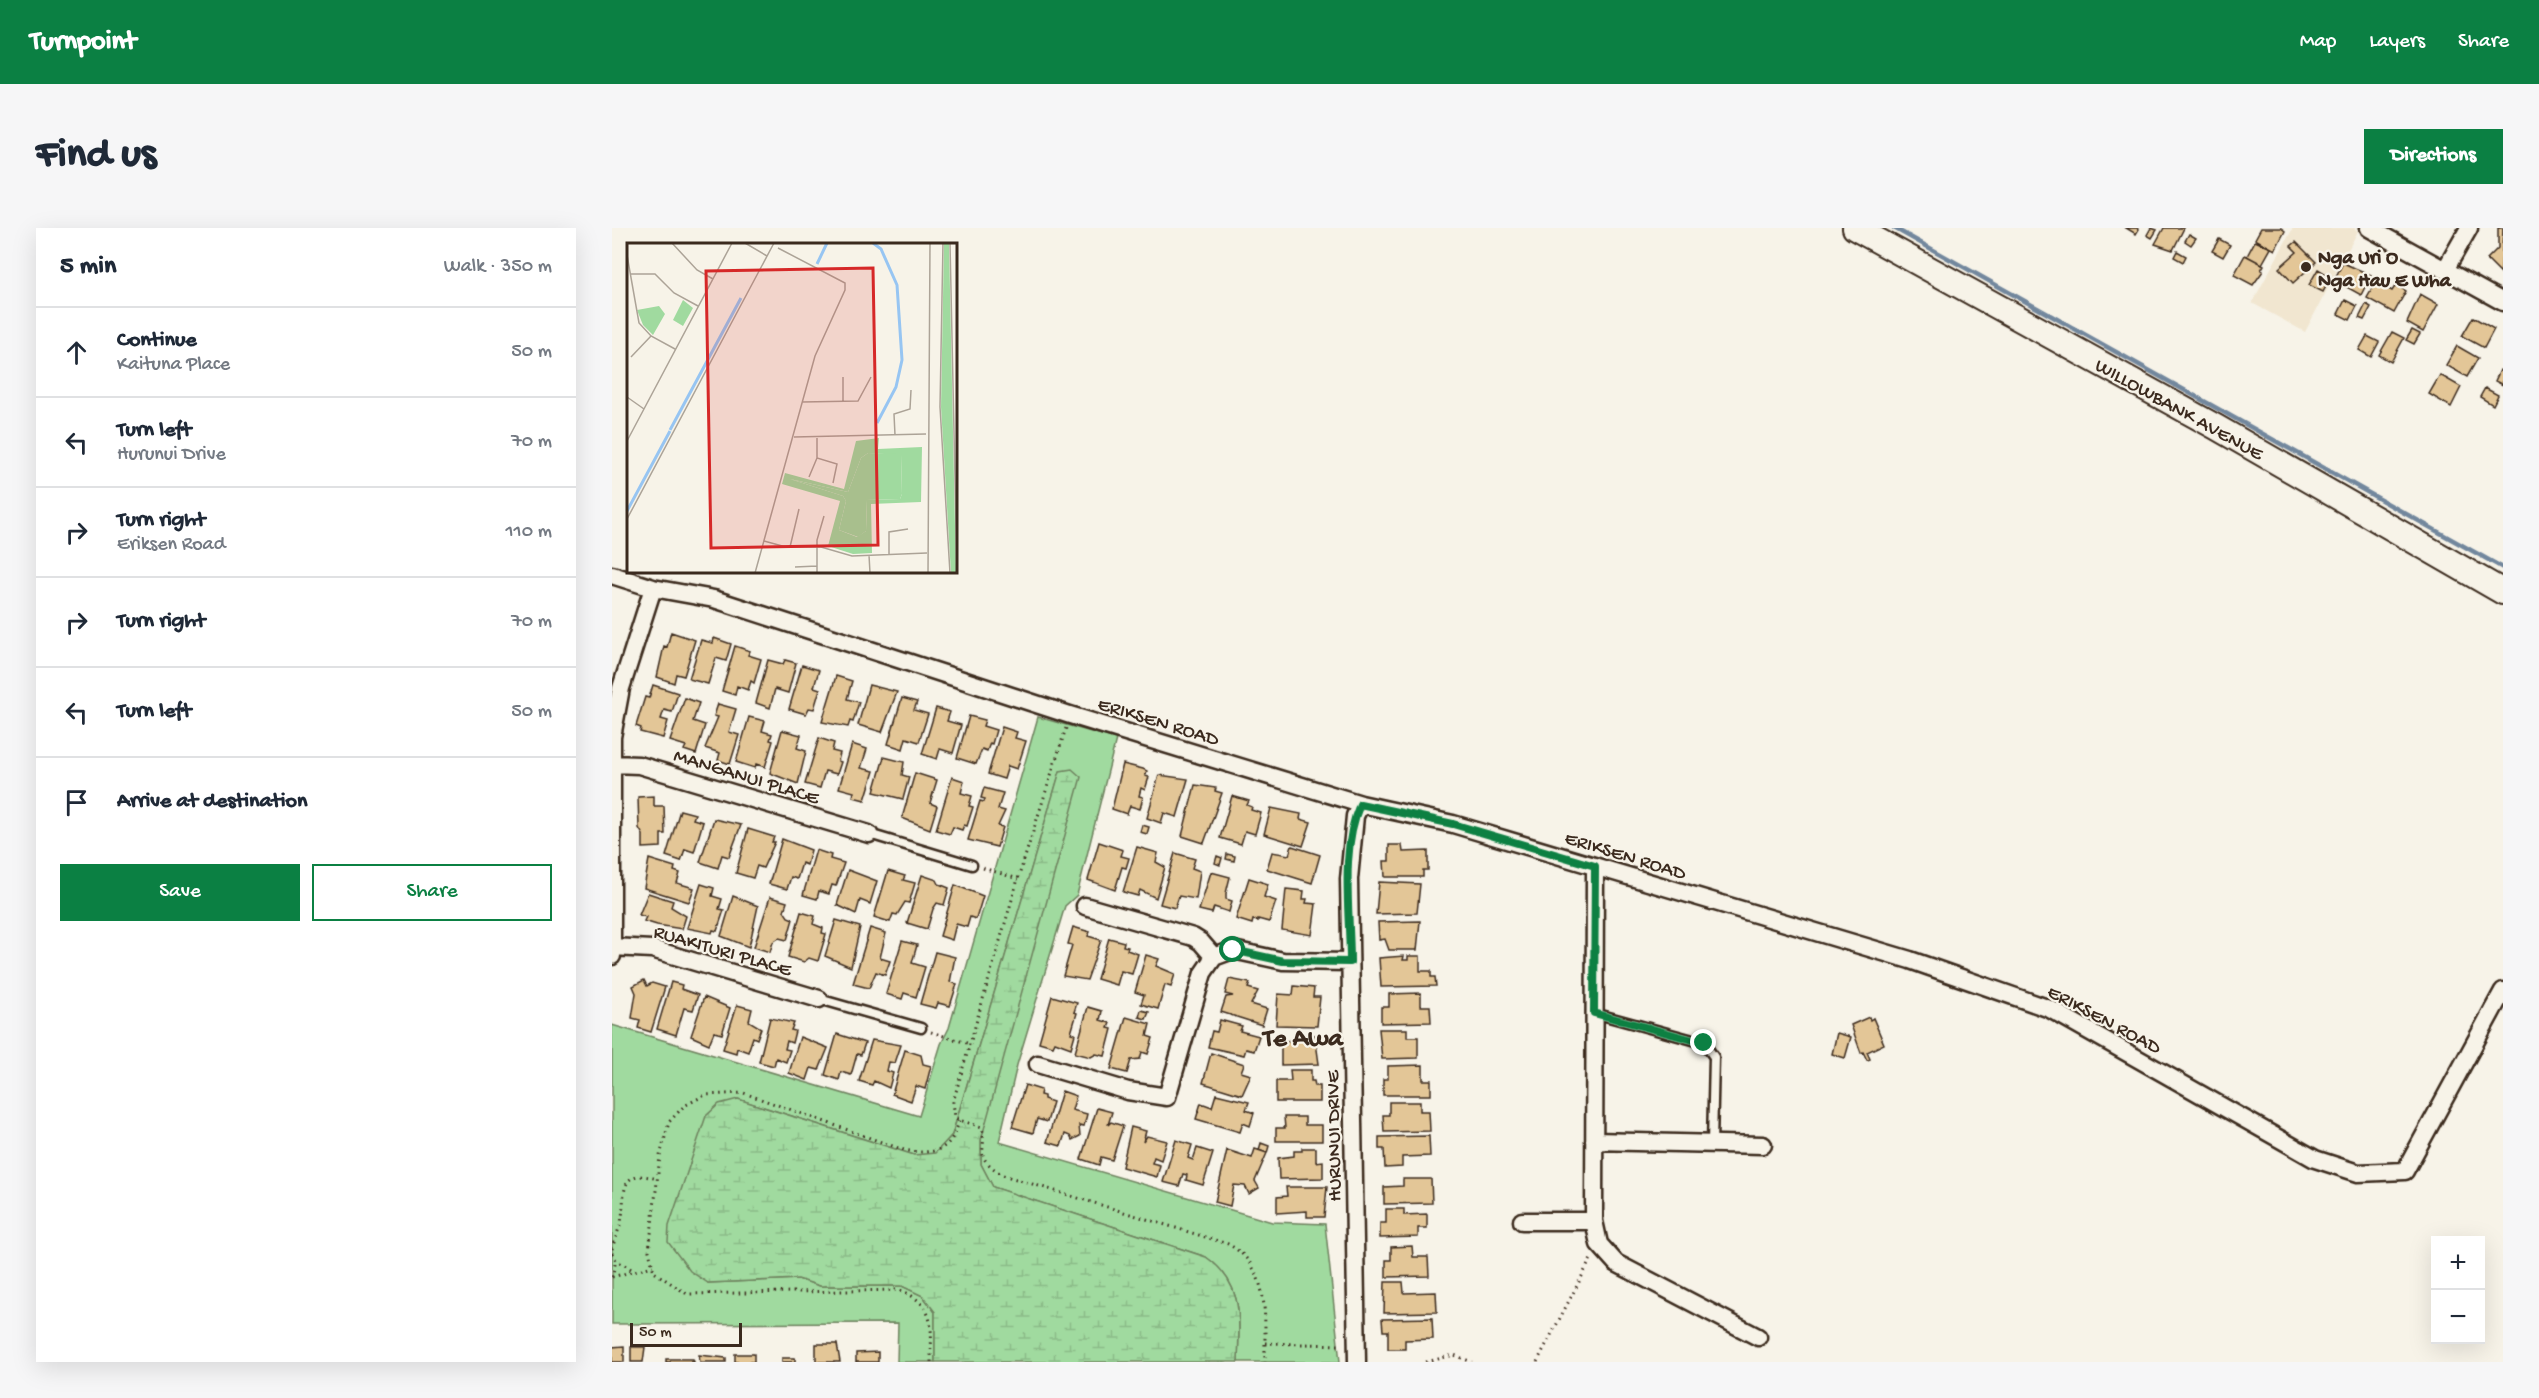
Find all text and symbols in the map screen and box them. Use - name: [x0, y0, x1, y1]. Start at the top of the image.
- text: Turnpoint: [30, 26, 136, 59]
- text: Map: [2300, 30, 2336, 55]
- text: Layers: [2369, 30, 2425, 55]
- text: Share: [2458, 30, 2509, 55]
- button: Directions: [2364, 129, 2503, 184]
- text: Find us: [36, 132, 156, 181]
- inset map: [627, 243, 957, 573]
- place label: Nga Uri O Nga Hau E Wha: [2318, 248, 2452, 294]
- text: 5 min: [60, 252, 116, 283]
- text: Walk · 350 m: [444, 256, 552, 279]
- marker: Nga Uri O Nga Hau E Wha: [2299, 260, 2313, 274]
- text: Continue: [117, 328, 197, 354]
- icon: ahead: [60, 336, 93, 369]
- text: 50 m: [511, 341, 552, 364]
- text: Kaituna Place: [117, 354, 230, 377]
- street label: WILLOWBANK AVENUE: [2090, 355, 2268, 468]
- text: Turn left: [117, 418, 191, 444]
- icon: left: [60, 426, 93, 459]
- text: 70 m: [511, 431, 552, 454]
- text: Hurunui Drive: [117, 444, 226, 467]
- text: Turn right: [117, 508, 205, 534]
- icon: right: [60, 516, 93, 549]
- text: 110 m: [506, 521, 552, 544]
- text: Eriksen Road: [117, 534, 225, 557]
- icon: right: [60, 606, 93, 639]
- text: Turn right: [117, 609, 205, 635]
- text: 70 m: [511, 611, 552, 634]
- street label: ERIKSEN ROAD: [1095, 694, 1222, 753]
- icon: left: [60, 696, 93, 729]
- text: Turn left: [117, 699, 191, 725]
- text: 50 m: [511, 701, 552, 724]
- street label: MANGANUI PLACE: [671, 745, 823, 812]
- icon: arrive: [60, 786, 93, 819]
- text: Arrive at destination: [117, 789, 307, 815]
- street label: ERIKSEN ROAD: [1562, 828, 1689, 887]
- button: Save: [60, 864, 300, 921]
- button: Share: [312, 864, 552, 921]
- street label: RUAKITURI PLACE: [650, 922, 795, 983]
- route start: [1219, 936, 1245, 962]
- street label: ERIKSEN ROAD: [2042, 981, 2165, 1061]
- district label: Te Awa: [1261, 1025, 1344, 1056]
- route end: [1690, 1029, 1716, 1055]
- street label: HURUNUI DRIVE: [1323, 1069, 1348, 1202]
- map controls: [2431, 1236, 2485, 1344]
- button: +: [2431, 1236, 2485, 1290]
- button: −: [2431, 1290, 2485, 1344]
- scale bar: [630, 1320, 742, 1348]
- text: 50 m: [639, 1324, 672, 1343]

